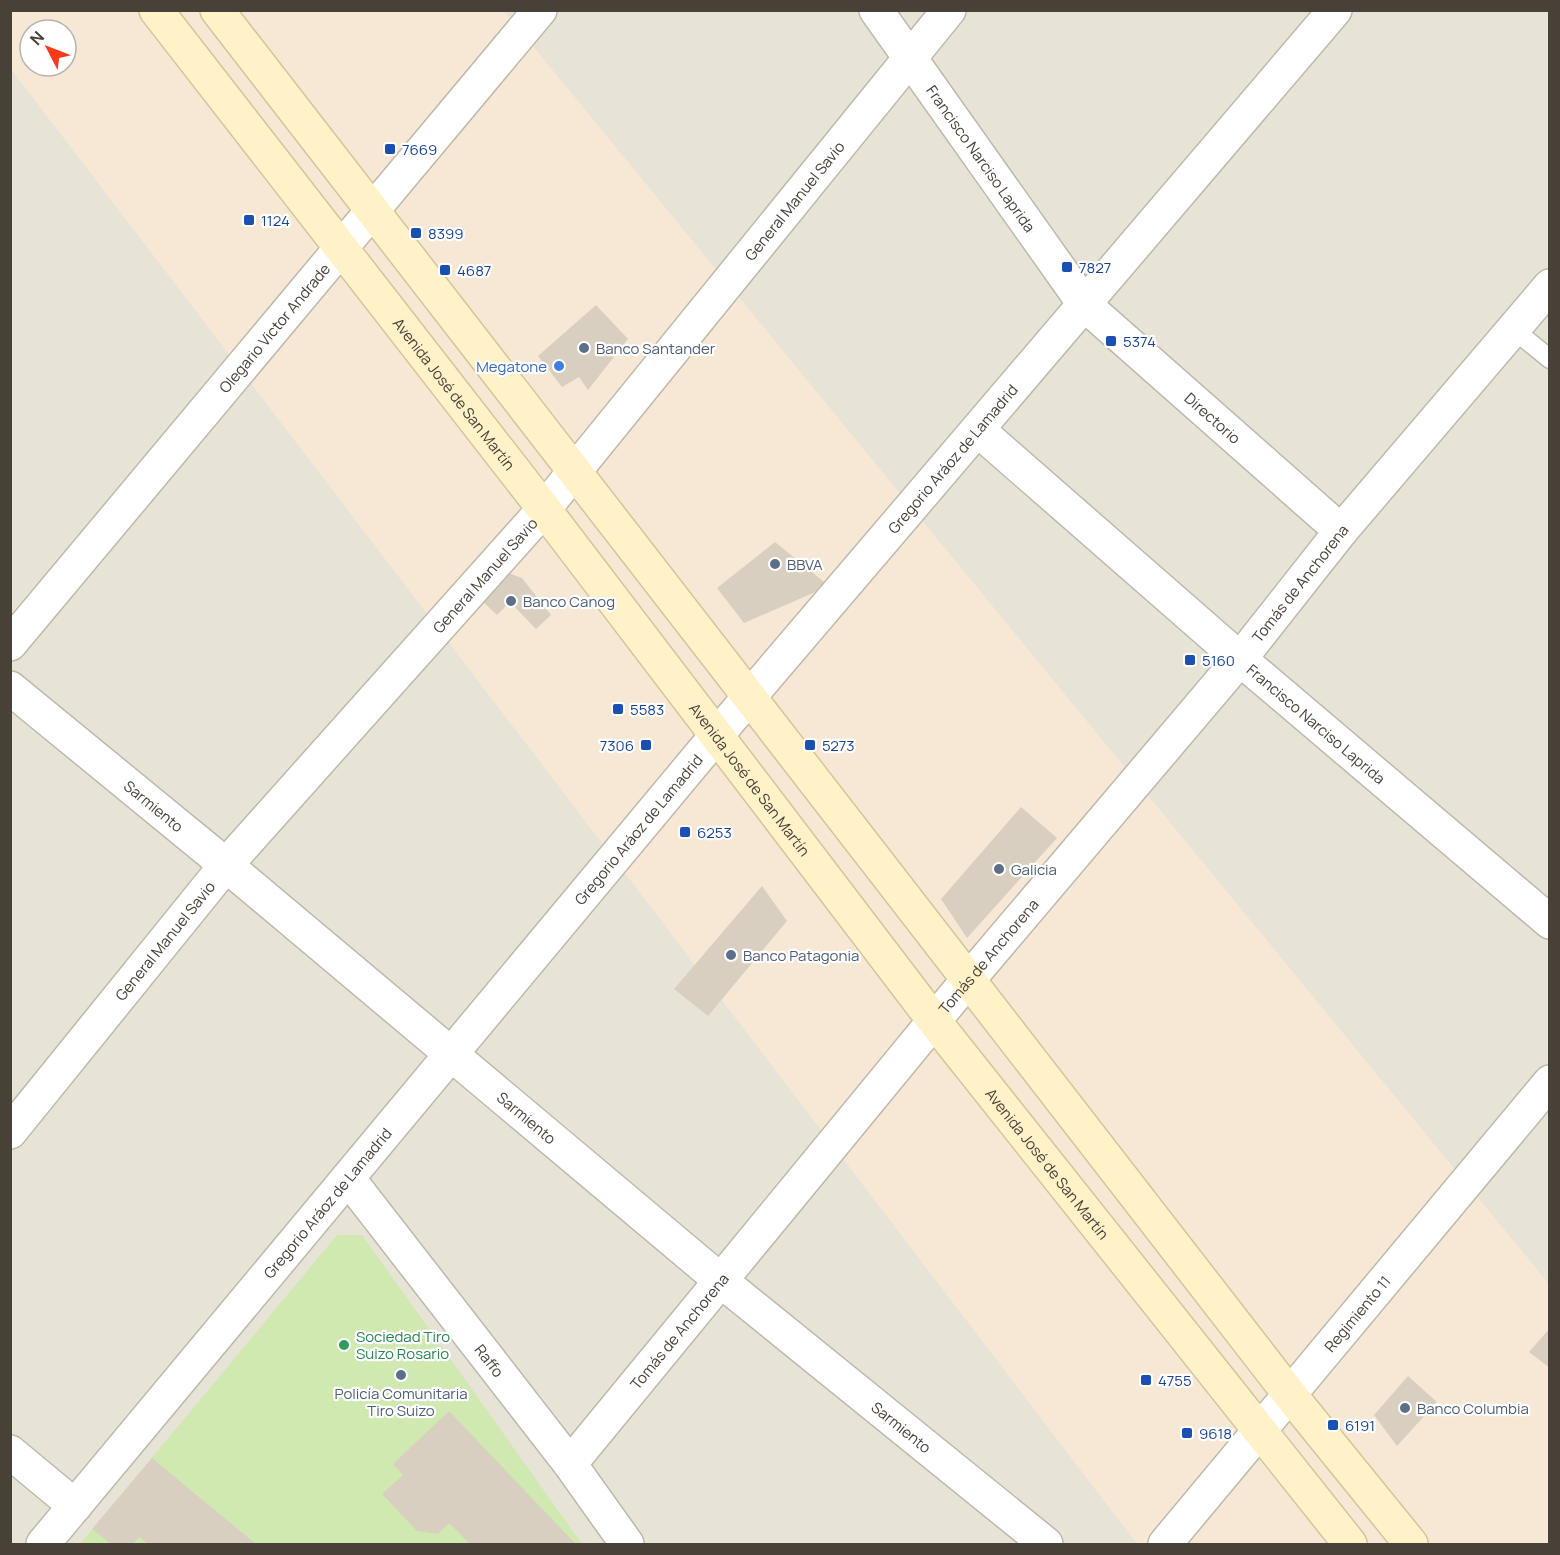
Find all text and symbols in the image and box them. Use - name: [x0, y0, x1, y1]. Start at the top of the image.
- north arrow: [18, 18, 78, 78]
- text: N: [25, 26, 49, 50]
- street label: Francisco Narciso Laprida: [922, 81, 1041, 236]
- street label: General Manuel Savio: [739, 136, 849, 265]
- place label: 7669: [402, 139, 437, 160]
- marker: 7669: [383, 142, 397, 156]
- place label: 1124: [261, 210, 290, 231]
- marker: 1124: [242, 213, 256, 227]
- place label: 8399: [428, 223, 464, 244]
- marker: 8399: [409, 226, 423, 240]
- place label: 7827: [1079, 257, 1111, 278]
- street label: Olegario Victor Andrade: [214, 258, 335, 397]
- place label: 4687: [457, 260, 491, 281]
- marker: 7827: [1060, 260, 1074, 274]
- marker: 4687: [438, 263, 452, 277]
- street label: Avenida José de San Martín: [388, 313, 520, 474]
- place label: 5374: [1123, 331, 1156, 352]
- marker: 5374: [1104, 334, 1118, 348]
- place label: Banco Santander: [596, 338, 716, 359]
- marker: Banco Santander: [577, 341, 591, 355]
- place label: Megatone: [476, 356, 547, 377]
- marker: Megatone: [552, 359, 566, 373]
- street label: Gregorio Aráoz de Lamadrid: [883, 380, 1022, 538]
- street label: Directorio: [1180, 387, 1245, 448]
- street label: General Manuel Savio: [428, 513, 542, 637]
- street label: Tomás de Anchorena: [1247, 520, 1353, 646]
- place label: BBVA: [787, 554, 823, 575]
- marker: BBVA: [768, 557, 782, 571]
- place label: Banco Canog: [523, 591, 615, 612]
- marker: Banco Canog: [504, 594, 518, 608]
- place label: 5160: [1202, 650, 1235, 671]
- marker: 5160: [1183, 653, 1197, 667]
- street label: Francisco Narciso Laprida: [1243, 659, 1390, 789]
- street label: Avenida José de San Martín: [685, 698, 815, 860]
- place label: 5583: [630, 699, 664, 720]
- marker: 5583: [611, 702, 625, 716]
- place label: 7306: [600, 735, 634, 756]
- place label: 5273: [822, 735, 855, 756]
- marker: 7306: [639, 738, 653, 752]
- marker: 5273: [803, 738, 817, 752]
- street label: Gregorio Aráoz de Lamadrid: [569, 750, 707, 909]
- street label: Sarmiento: [120, 775, 188, 837]
- place label: 6253: [697, 822, 732, 843]
- marker: 6253: [678, 825, 692, 839]
- place label: Galicia: [1011, 859, 1057, 880]
- marker: Galicia: [992, 862, 1006, 876]
- street label: General Manuel Savio: [110, 876, 220, 1005]
- street label: Tomás de Anchorena: [934, 894, 1043, 1018]
- place label: Banco Patagonia: [743, 945, 859, 966]
- marker: Banco Patagonia: [724, 948, 738, 962]
- street label: Avenida José de San Martín: [981, 1084, 1114, 1244]
- street label: Sarmiento: [493, 1087, 561, 1149]
- street label: Gregorio Aráoz de Lamadrid: [258, 1123, 396, 1283]
- street label: Tomás de Anchorena: [625, 1268, 733, 1394]
- street label: Regimiento 11: [1319, 1271, 1395, 1356]
- place label: Sociedad Tiro Suizo Rosario: [356, 1326, 450, 1364]
- marker: Sociedad Tiro Suizo Rosario: [337, 1338, 351, 1352]
- street label: Raffo: [470, 1340, 509, 1381]
- marker: Policía Comunitaria Tiro Suizo: [394, 1368, 408, 1382]
- place label: 4755: [1158, 1370, 1192, 1391]
- marker: 4755: [1139, 1373, 1153, 1387]
- place label: Policía Comunitaria Tiro Suizo: [334, 1383, 468, 1421]
- street label: Sarmiento: [867, 1396, 936, 1458]
- place label: Banco Columbia: [1417, 1398, 1529, 1419]
- marker: Banco Columbia: [1398, 1401, 1412, 1415]
- place label: 6191: [1345, 1415, 1375, 1436]
- marker: 6191: [1326, 1418, 1340, 1432]
- place label: 9618: [1199, 1423, 1232, 1444]
- marker: 9618: [1180, 1426, 1194, 1440]

